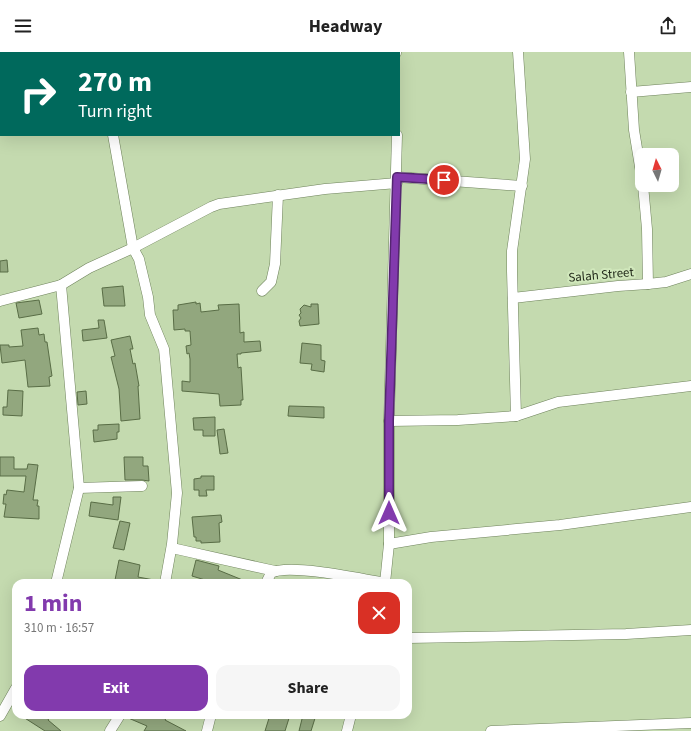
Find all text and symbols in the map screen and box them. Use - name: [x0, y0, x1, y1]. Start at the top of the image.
- text: Headway: [309, 14, 382, 39]
- icon: menu: [12, 15, 34, 37]
- icon: share: [657, 15, 679, 37]
- text: 270 m: [78, 62, 152, 102]
- icon: right: [12, 68, 64, 120]
- text: Turn right: [78, 99, 152, 124]
- north arrow: [635, 148, 679, 192]
- map controls: [635, 148, 679, 192]
- pin: [427, 163, 461, 197]
- icon: arrive: [433, 169, 455, 191]
- street label: Salah Street: [568, 263, 635, 287]
- position arrow: [368, 492, 410, 534]
- text: 1 min: [24, 586, 82, 621]
- button: close: [358, 592, 400, 634]
- text: 310 m · 16:57: [24, 619, 94, 637]
- button: Exit: [24, 665, 208, 711]
- button: Share: [216, 665, 400, 711]

